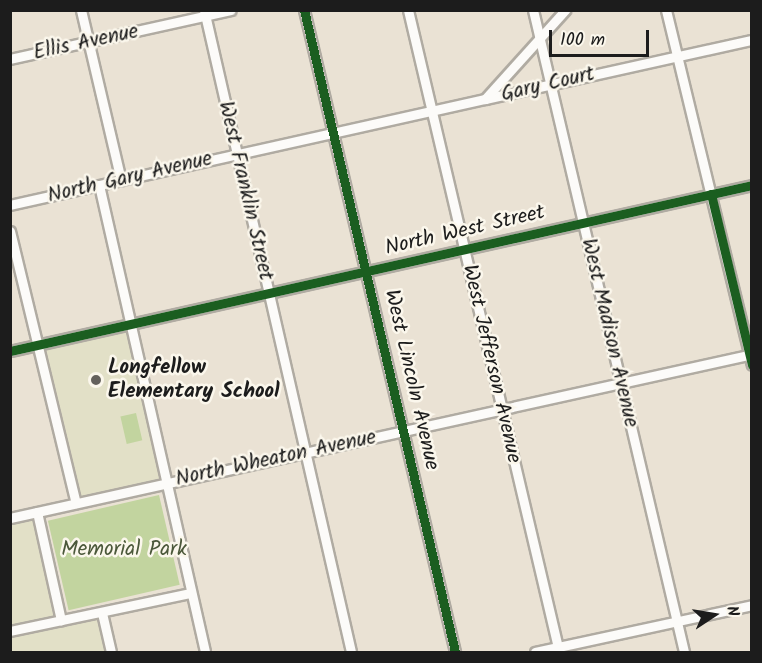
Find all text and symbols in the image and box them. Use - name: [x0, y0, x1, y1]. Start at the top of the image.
- scale bar: [552, 18, 652, 56]
- street label: Ellis Avenue: [31, 20, 141, 66]
- text: 100 m: [560, 26, 605, 55]
- street label: Gary Court: [499, 62, 597, 108]
- street label: West Franklin Street: [212, 99, 278, 283]
- street label: North Gary Avenue: [45, 147, 215, 209]
- street label: North West Street: [383, 200, 547, 262]
- street label: West Madison Avenue: [575, 236, 643, 430]
- street label: West Jefferson Avenue: [456, 262, 526, 466]
- street label: West Lincoln Avenue: [378, 287, 444, 473]
- place label: Longfellow Elementary School: [108, 355, 280, 405]
- marker: Longfellow Elementary School: [89, 373, 103, 387]
- street label: North Wheaton Avenue: [173, 425, 379, 493]
- park label: Memorial Park: [61, 537, 187, 563]
- north arrow: [684, 585, 744, 645]
- text: N: [719, 604, 745, 619]

